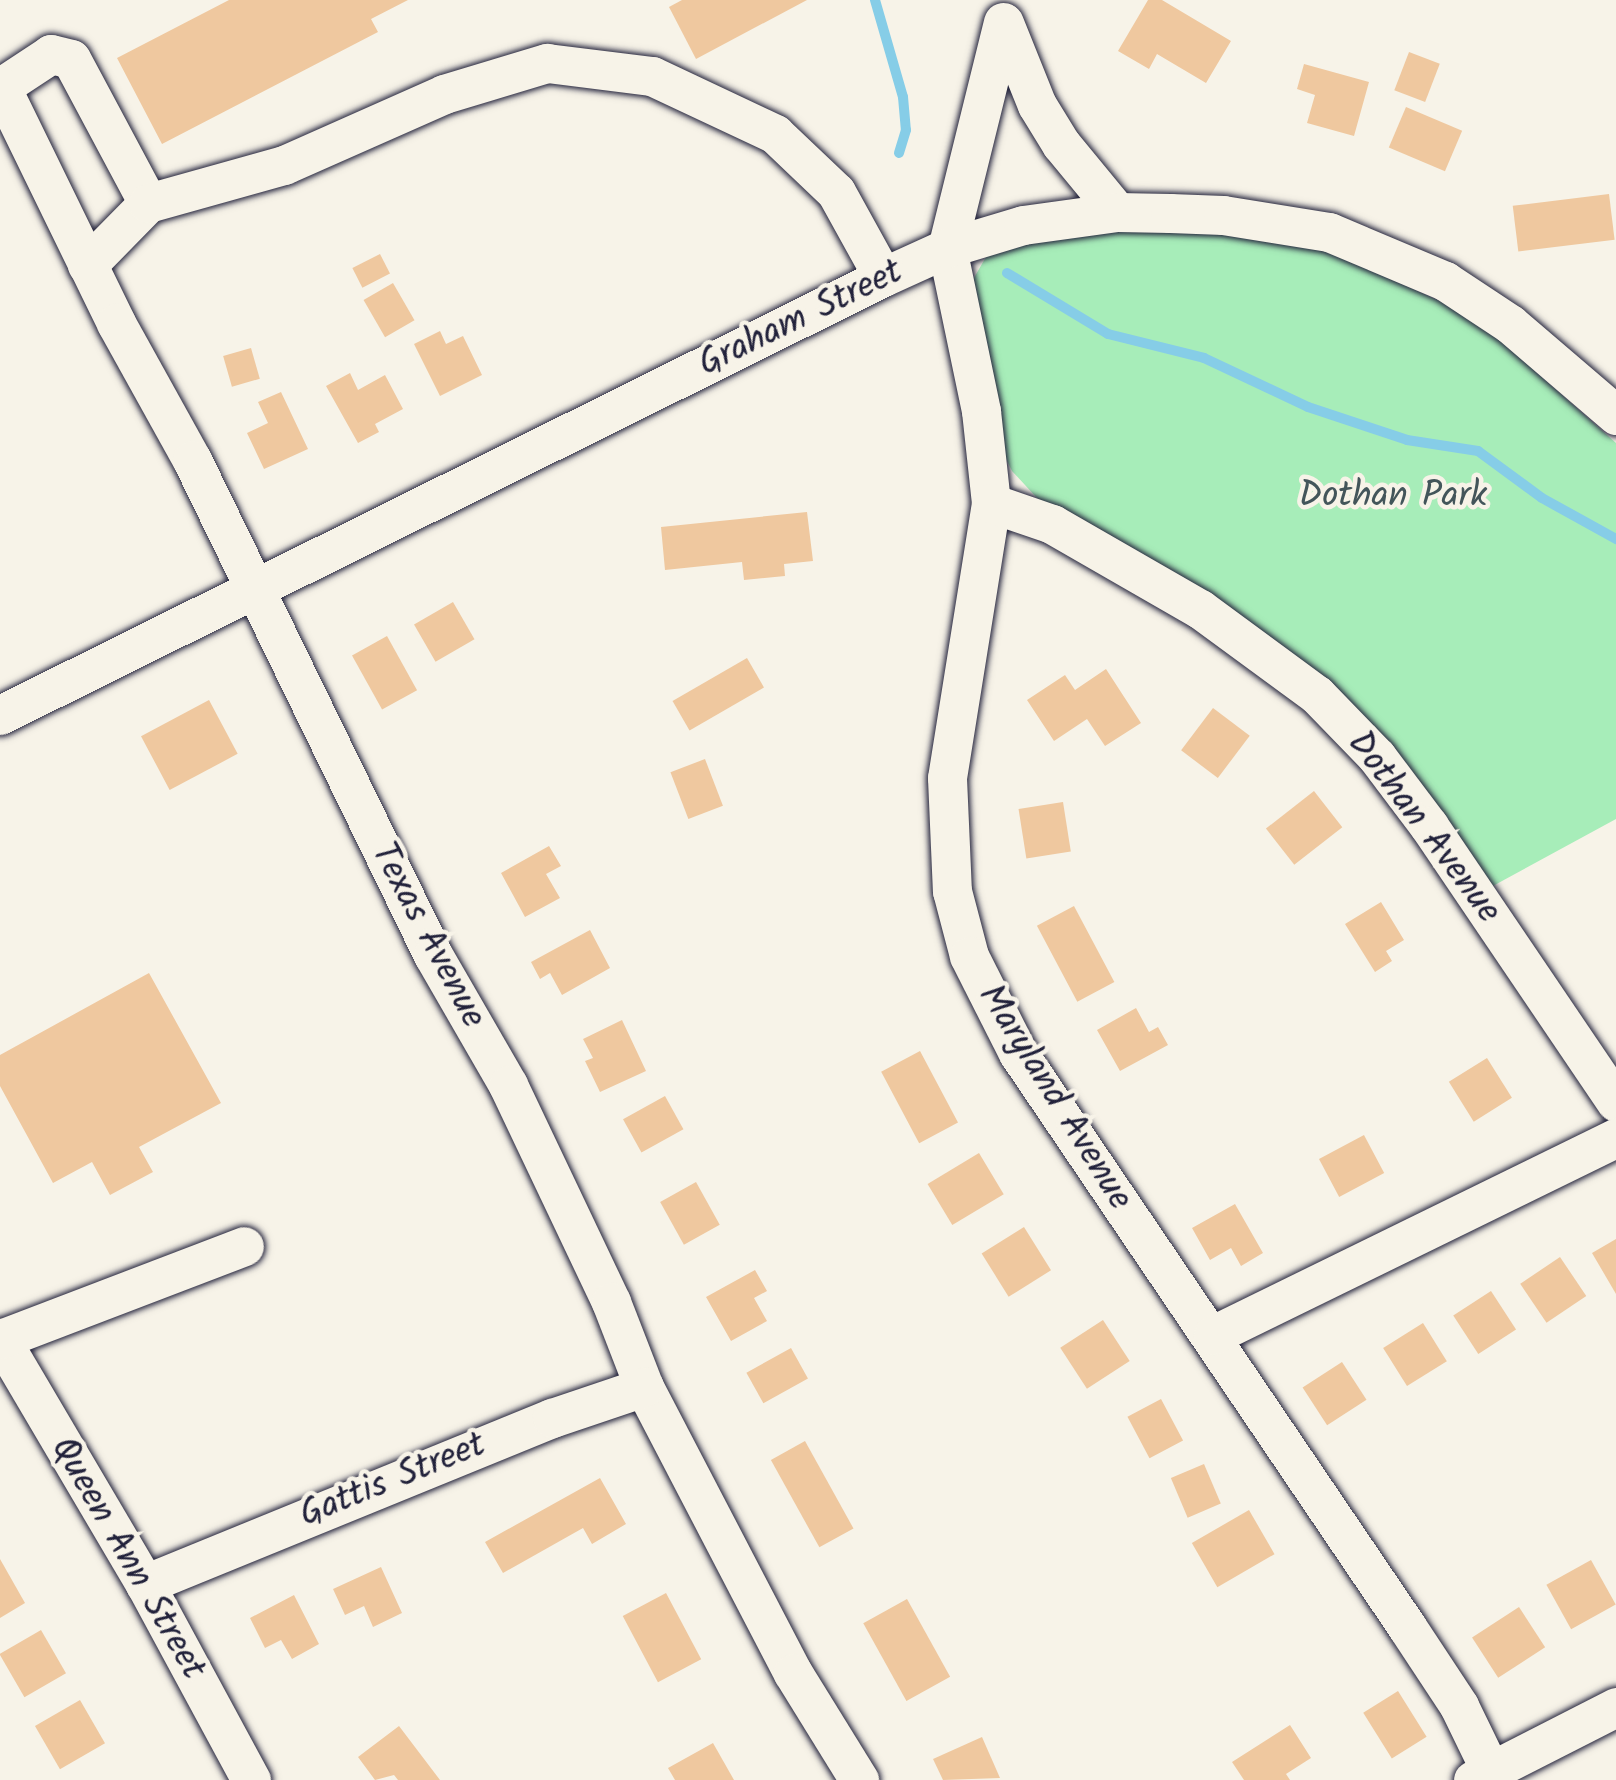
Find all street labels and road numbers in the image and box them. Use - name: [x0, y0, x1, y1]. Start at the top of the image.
- street label: Graham Street: [692, 251, 910, 387]
- street label: Dothan Avenue: [1337, 723, 1509, 933]
- street label: Texas Avenue: [360, 836, 494, 1036]
- street label: Maryland Avenue: [967, 977, 1141, 1219]
- street label: Gattis Street: [294, 1424, 492, 1538]
- street label: Queen Ann Street: [40, 1430, 214, 1688]

